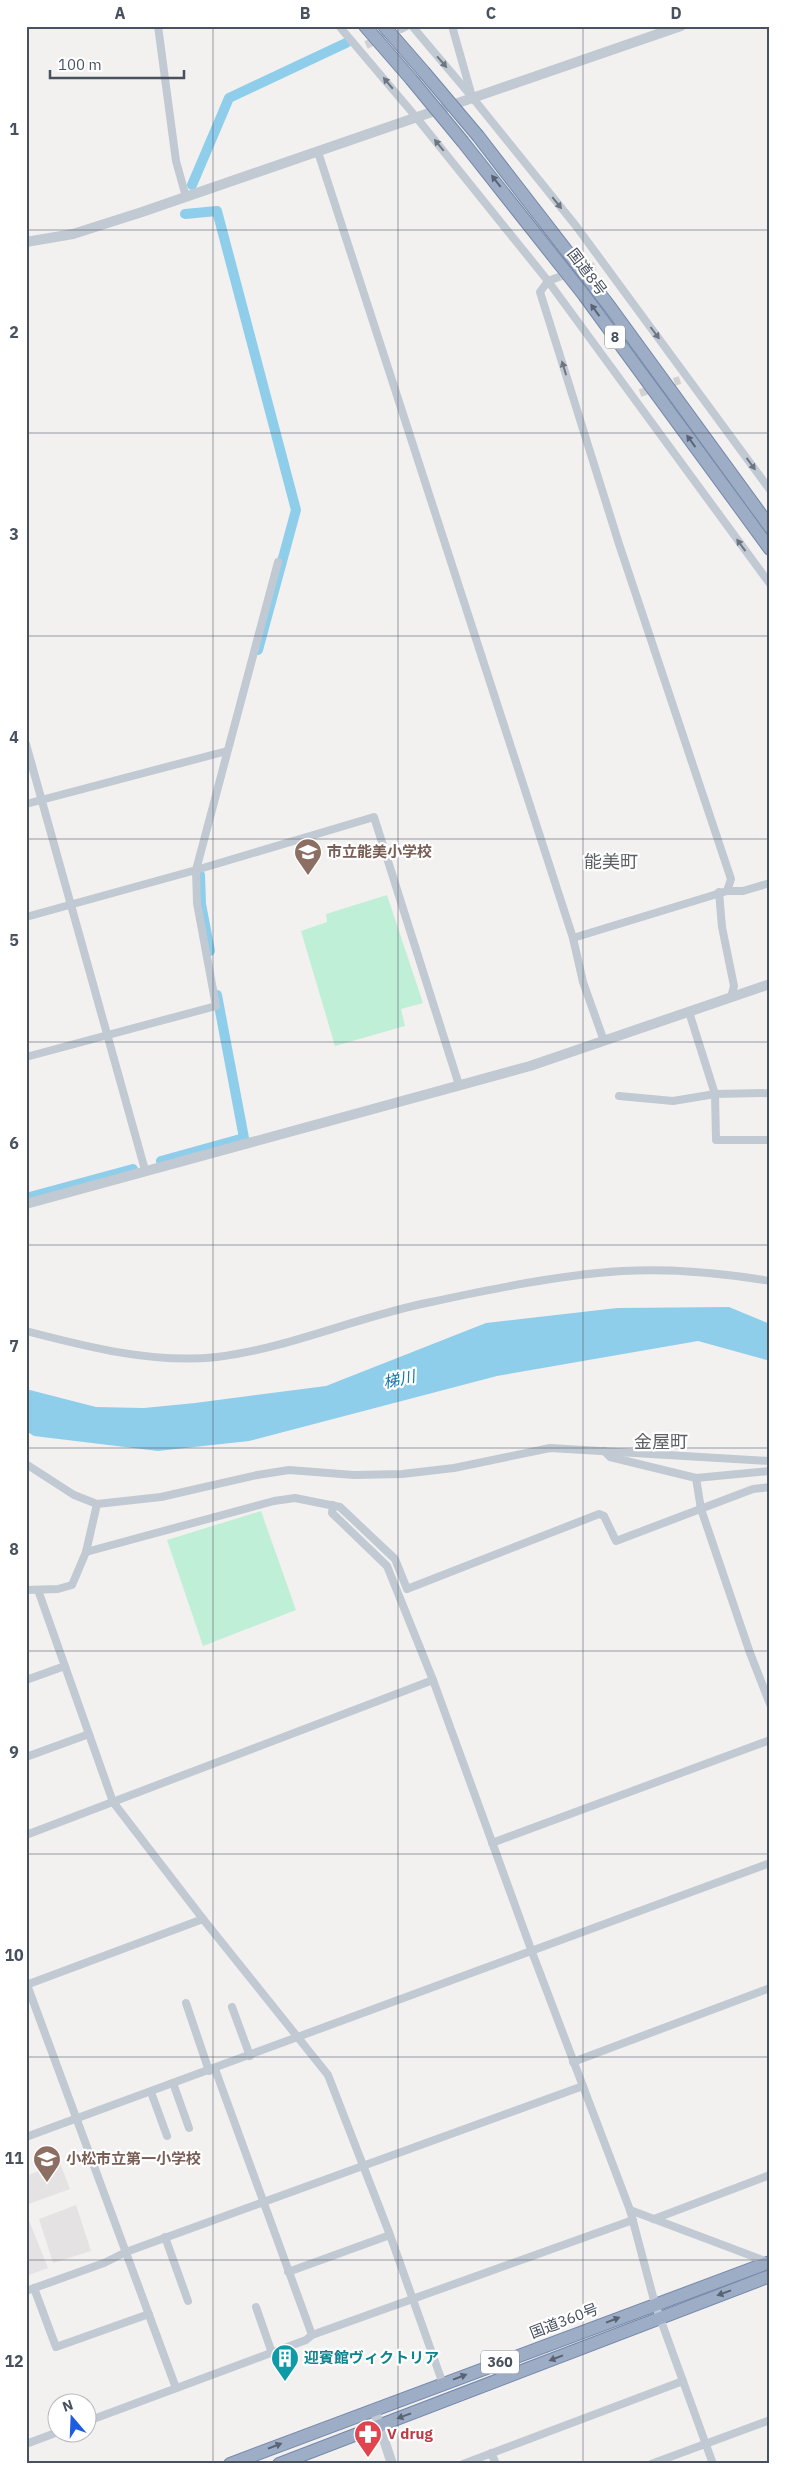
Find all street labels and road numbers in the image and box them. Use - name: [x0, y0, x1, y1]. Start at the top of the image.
- street label: 国道8号: [564, 244, 611, 299]
- road number: 8: [605, 326, 625, 348]
- street label: 国道360号: [527, 2299, 601, 2342]
- road number: 360: [481, 2350, 519, 2374]

